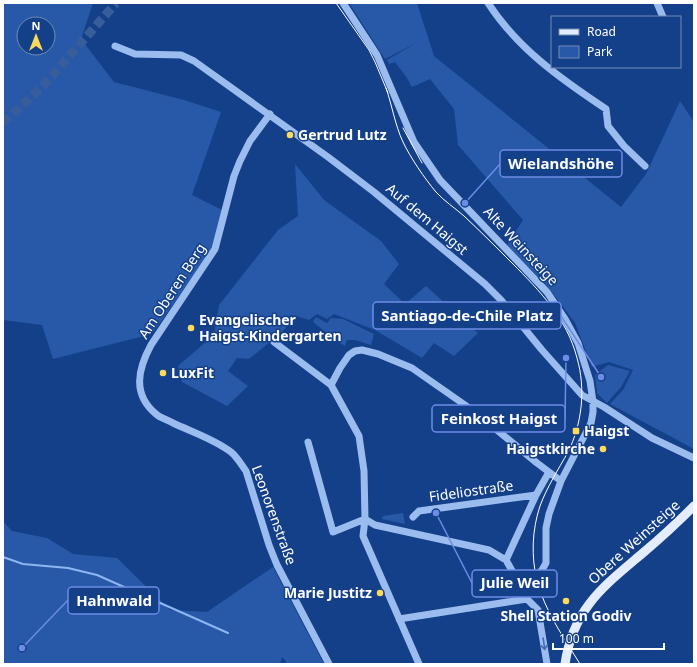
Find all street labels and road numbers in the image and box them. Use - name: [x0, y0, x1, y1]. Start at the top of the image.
- street label: Auf dem Haigst: [382, 179, 472, 259]
- street label: Alte Weinsteige: [480, 202, 563, 289]
- street label: Am Oberen Berg: [134, 239, 210, 342]
- street label: Leonorenstraße: [248, 462, 301, 567]
- street label: Fideliostraße: [428, 475, 514, 506]
- street label: Obere Weinsteige: [584, 495, 684, 588]

